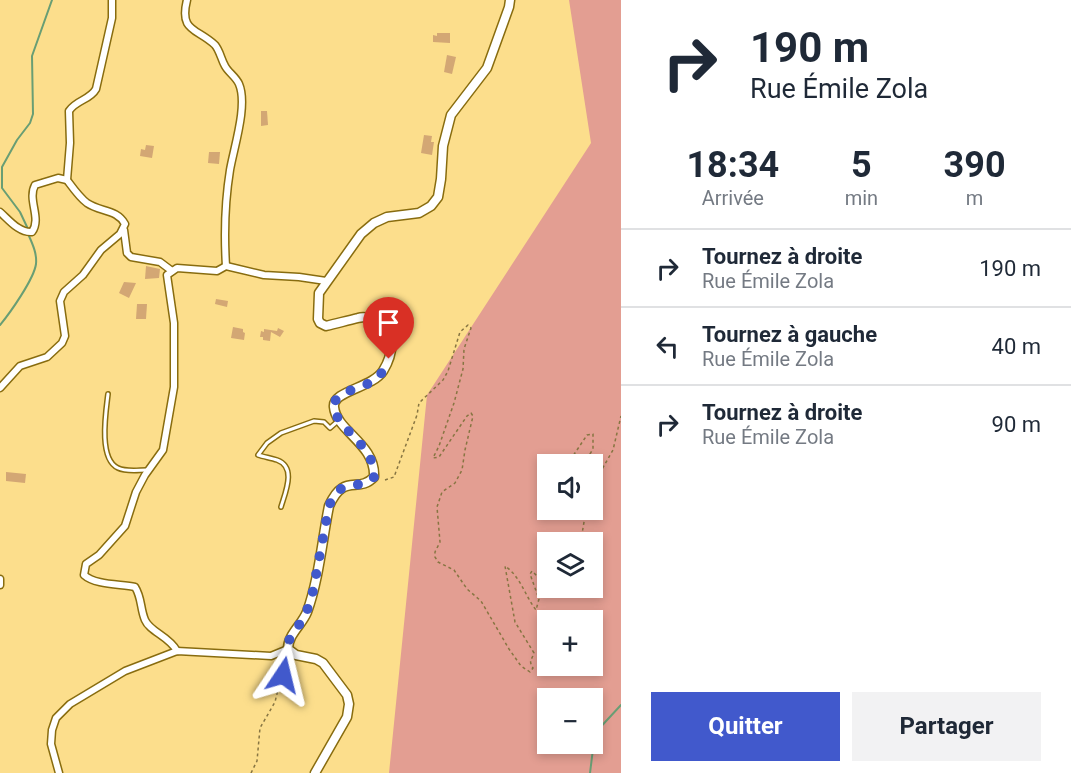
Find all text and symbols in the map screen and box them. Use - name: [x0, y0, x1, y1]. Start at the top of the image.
- text: 190 m: [750, 23, 869, 72]
- icon: right: [651, 24, 729, 102]
- text: Rue Émile Zola: [750, 73, 928, 105]
- text: 18:34: [686, 144, 779, 186]
- text: 5: [851, 144, 872, 186]
- text: 390: [944, 144, 1006, 186]
- text: Arrivée: [702, 186, 764, 210]
- text: min: [845, 186, 878, 210]
- text: m: [966, 186, 983, 210]
- text: Tournez à droite: [702, 244, 862, 269]
- icon: right: [651, 252, 684, 285]
- text: 190 m: [979, 256, 1041, 281]
- text: Rue Émile Zola: [702, 269, 834, 293]
- pin: [363, 297, 414, 359]
- icon: arrive: [372, 306, 405, 339]
- text: Tournez à gauche: [702, 322, 877, 347]
- icon: left: [651, 330, 684, 363]
- text: 40 m: [992, 334, 1041, 359]
- text: Rue Émile Zola: [702, 347, 834, 371]
- text: Tournez à droite: [702, 400, 862, 425]
- icon: right: [651, 408, 684, 441]
- text: 90 m: [992, 412, 1041, 437]
- text: Rue Émile Zola: [702, 425, 834, 449]
- map controls: [537, 454, 603, 754]
- button: sound: [537, 454, 603, 520]
- button: layers: [537, 532, 603, 598]
- button: +: [537, 610, 603, 676]
- position arrow: [251, 643, 315, 707]
- button: −: [537, 688, 603, 754]
- button: Quitter: [651, 692, 840, 761]
- button: Partager: [852, 692, 1041, 761]

